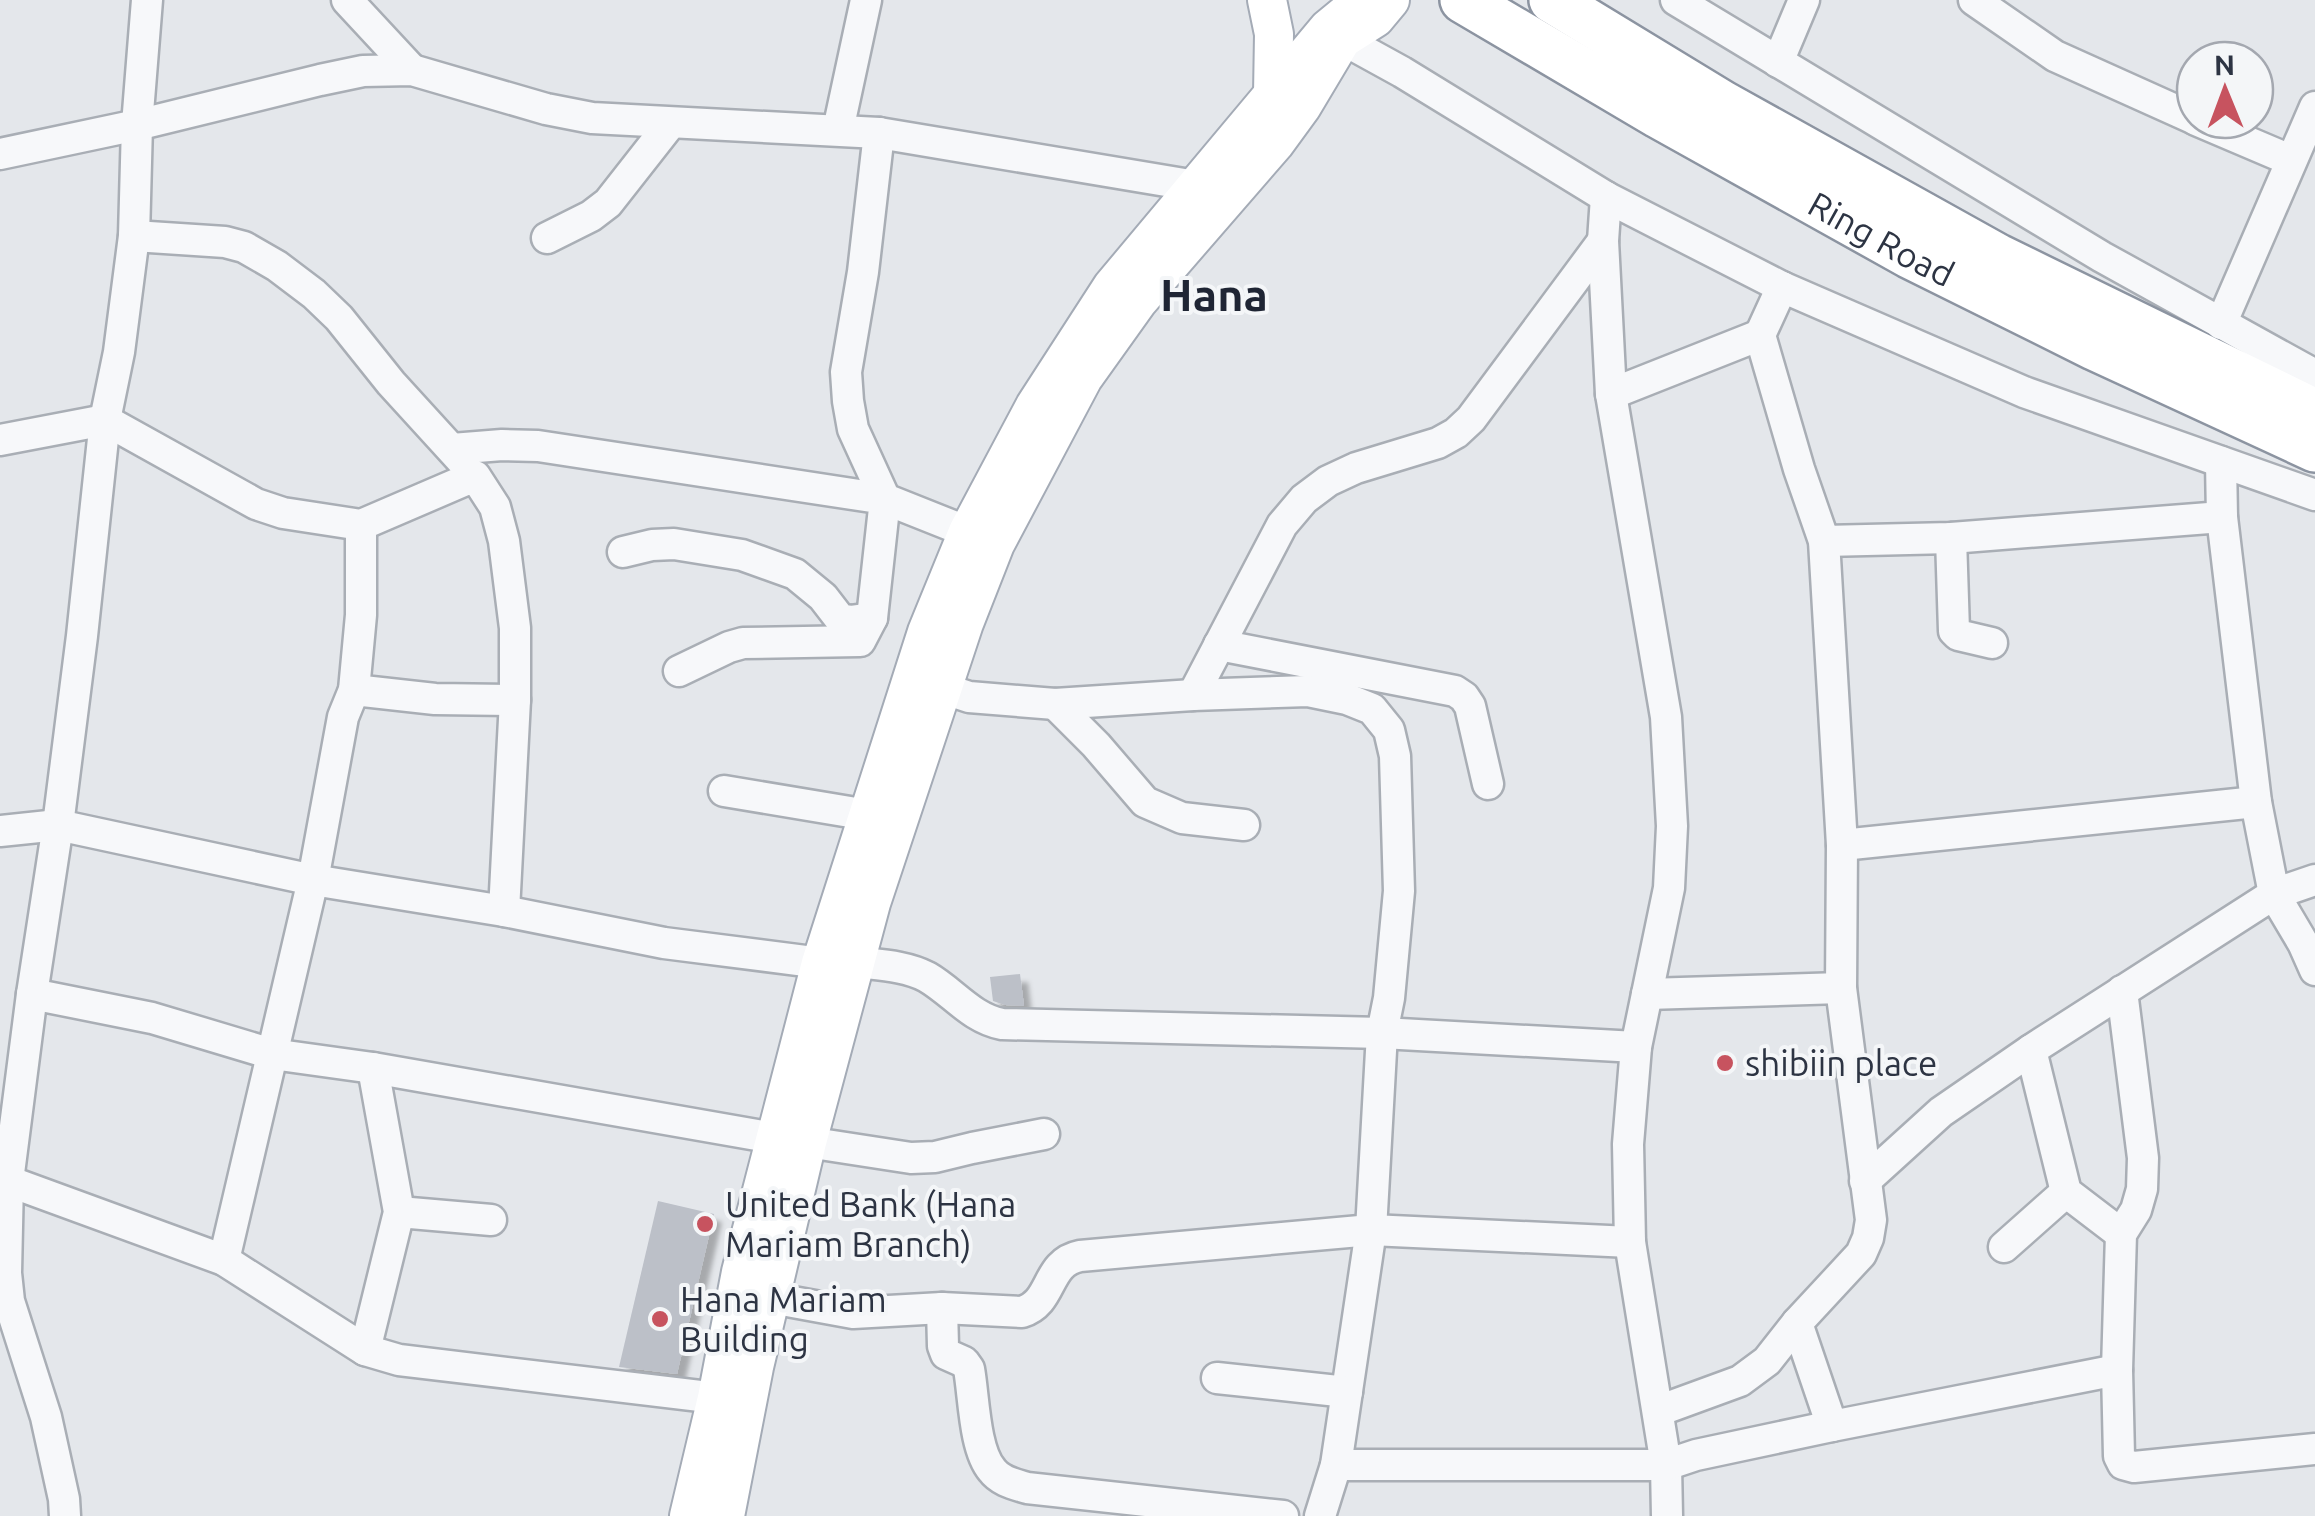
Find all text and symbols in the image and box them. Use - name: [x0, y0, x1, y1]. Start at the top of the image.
- north arrow: [2175, 40, 2275, 140]
- text: N: [2214, 49, 2235, 80]
- street label: Ring Road: [1802, 183, 1961, 294]
- district label: Hana: [1160, 269, 1268, 320]
- place label: shibiin place: [1745, 1043, 1937, 1083]
- marker: shibiin place: [1714, 1052, 1736, 1074]
- place label: United Bank (Hana Mariam Branch): [725, 1184, 1016, 1264]
- marker: United Bank (Hana Mariam Branch): [694, 1213, 716, 1235]
- place label: Hana Mariam Building: [680, 1279, 887, 1359]
- marker: Hana Mariam Building: [649, 1308, 671, 1330]

